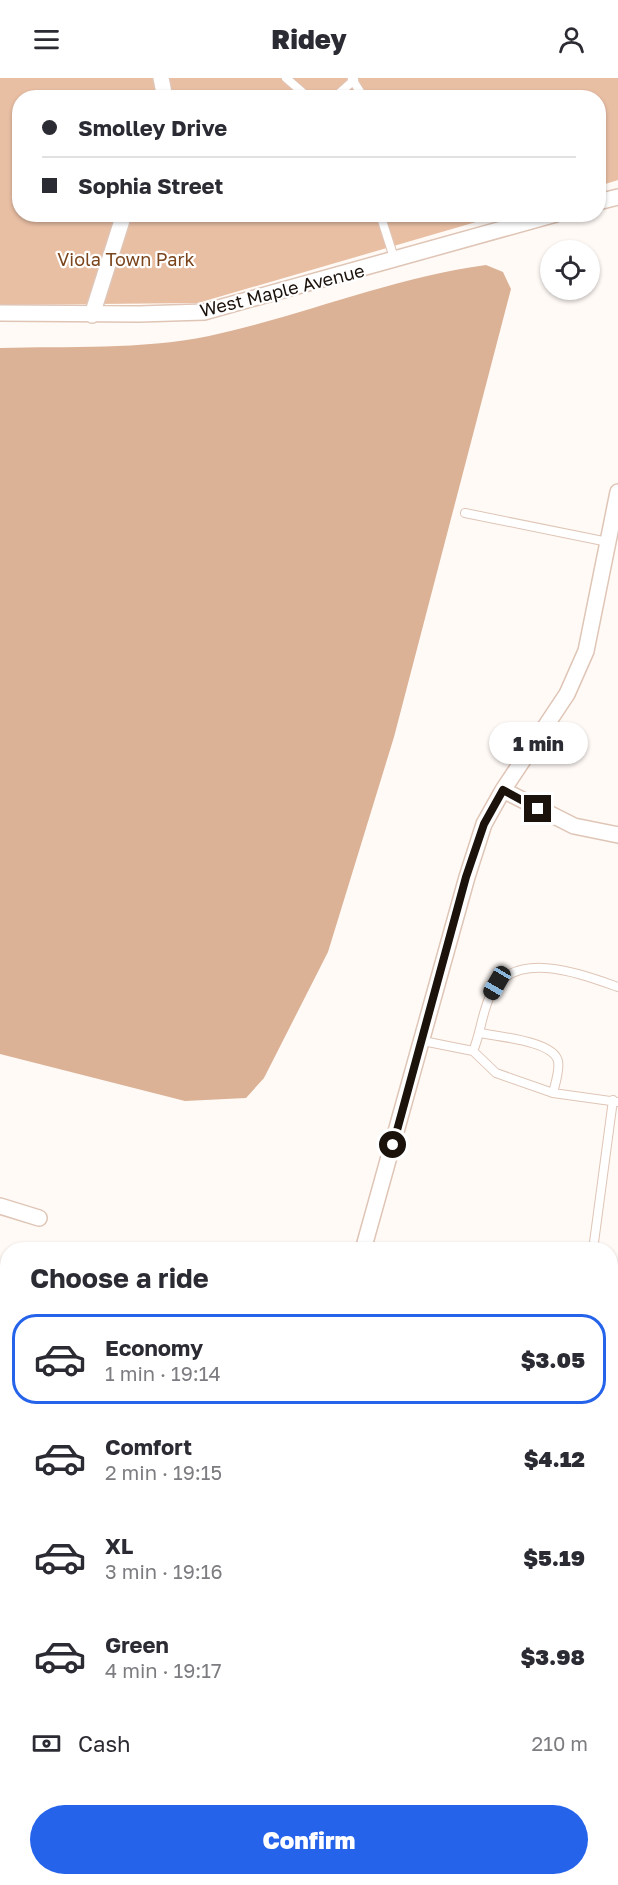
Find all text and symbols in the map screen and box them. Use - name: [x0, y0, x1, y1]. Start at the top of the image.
- icon: menu: [30, 23, 63, 56]
- text: Ridey: [271, 23, 347, 55]
- icon: person: [555, 23, 588, 56]
- text: Smolley Drive: [78, 114, 227, 141]
- text: Sophia Street: [78, 172, 223, 199]
- map controls: [540, 240, 600, 300]
- button: locate: [540, 240, 600, 300]
- park label: Viola Town Park: [57, 248, 195, 270]
- street label: West Maple Avenue: [197, 259, 367, 321]
- callout: 1 min: [488, 722, 588, 764]
- text: 1 min: [513, 731, 564, 755]
- route end: [524, 795, 551, 822]
- car: [480, 963, 514, 1003]
- route start: [379, 1131, 406, 1158]
- text: Choose a ride: [30, 1262, 209, 1294]
- icon: car: [33, 1332, 87, 1386]
- text: Economy: [105, 1334, 203, 1361]
- text: $3.05: [521, 1346, 585, 1373]
- text: 1 min · 19:14: [105, 1361, 221, 1385]
- icon: car: [33, 1431, 87, 1485]
- text: Comfort: [105, 1433, 192, 1460]
- text: $4.12: [524, 1445, 585, 1472]
- text: 2 min · 19:15: [105, 1460, 222, 1484]
- icon: car: [33, 1530, 87, 1584]
- text: XL: [105, 1532, 133, 1559]
- text: $5.19: [523, 1544, 585, 1571]
- text: 3 min · 19:16: [105, 1559, 223, 1583]
- icon: car: [33, 1629, 87, 1683]
- text: Green: [105, 1631, 169, 1658]
- text: $3.98: [520, 1643, 585, 1670]
- text: 4 min · 19:17: [105, 1658, 222, 1682]
- icon: cash: [30, 1727, 63, 1760]
- text: Cash: [78, 1730, 131, 1757]
- text: 210 m: [532, 1731, 588, 1755]
- button: Confirm: [30, 1805, 588, 1874]

